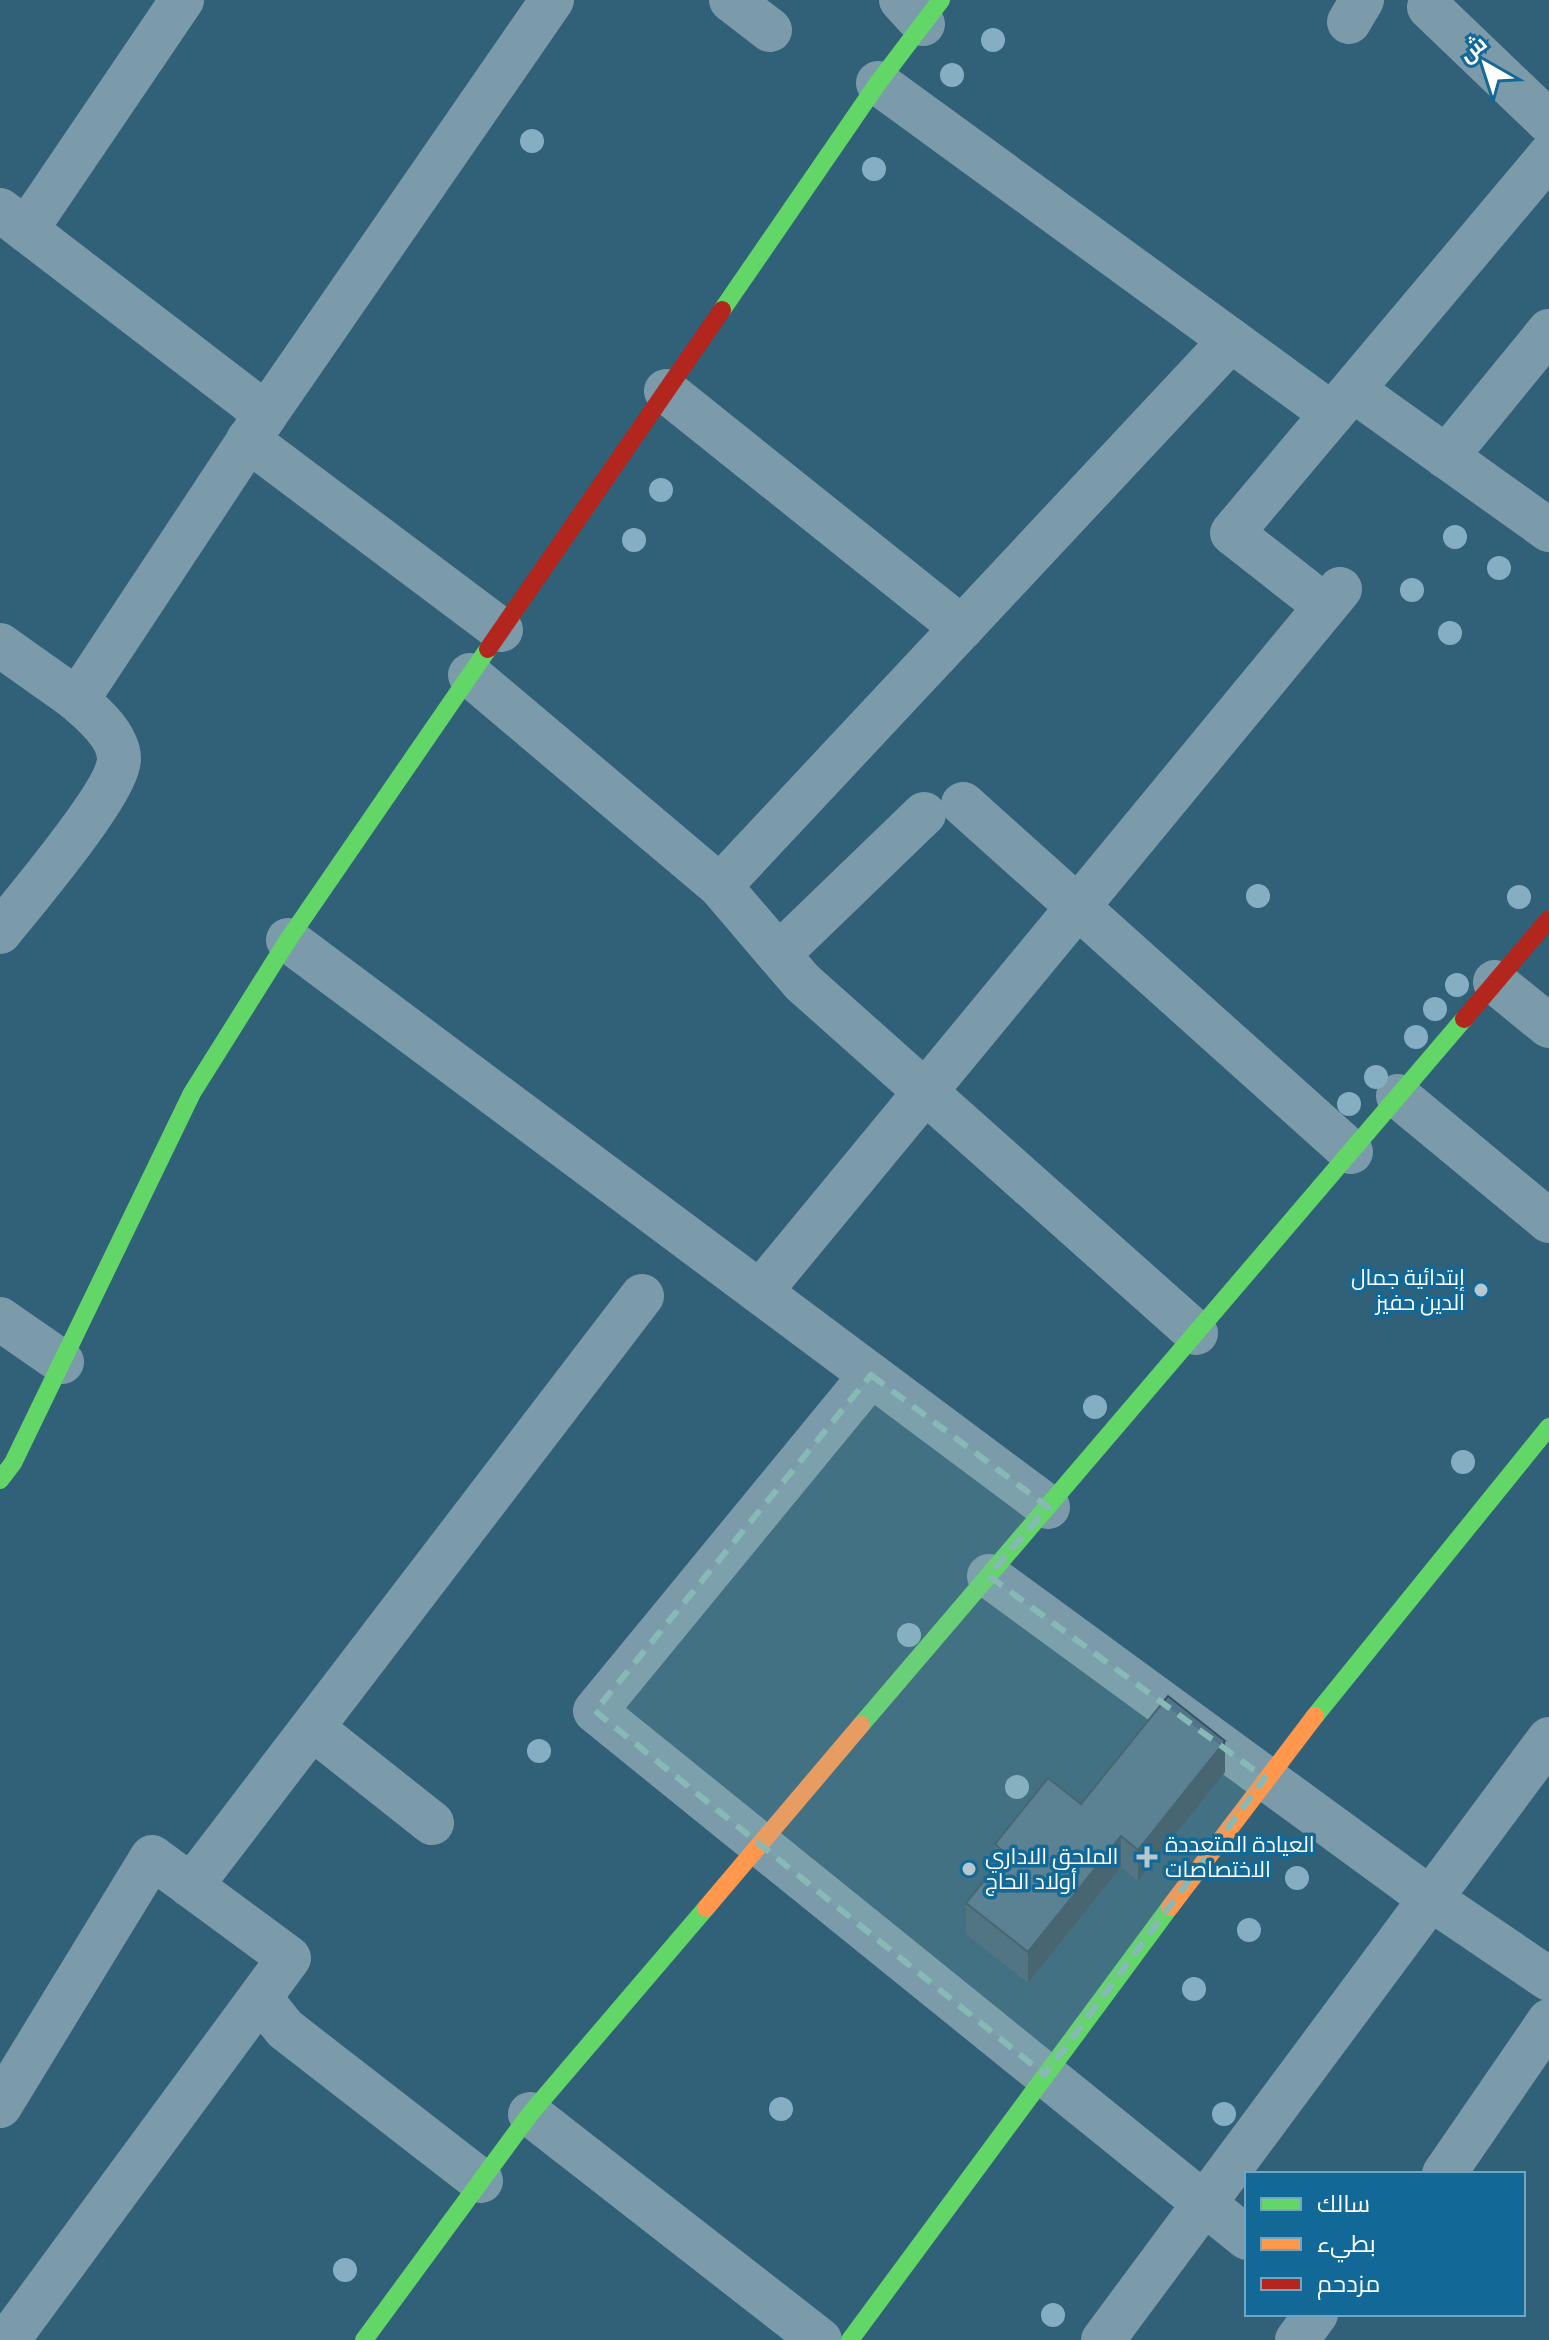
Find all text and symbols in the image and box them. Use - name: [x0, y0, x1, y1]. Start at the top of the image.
- north arrow: [1445, 24, 1525, 104]
- text: ش: [1451, 26, 1494, 71]
- place label: إبتدائية جمال الدين حفيز: [1351, 1260, 1465, 1319]
- marker: إبتدائية جمال الدين حفيز: [1472, 1281, 1490, 1299]
- place label: العيادة المتعددة الاختصاصات: [1165, 1827, 1315, 1886]
- place label: الملحق الاداري أولاد الحاج: [985, 1839, 1119, 1898]
- marker: العيادة المتعددة الاختصاصات: [1136, 1846, 1158, 1868]
- marker: الملحق الاداري أولاد الحاج: [960, 1860, 978, 1878]
- legend: [1245, 2172, 1525, 2316]
- text: سالك: [1317, 2185, 1370, 2221]
- text: بطيء: [1317, 2225, 1376, 2263]
- text: مزدحم: [1317, 2265, 1380, 2301]

